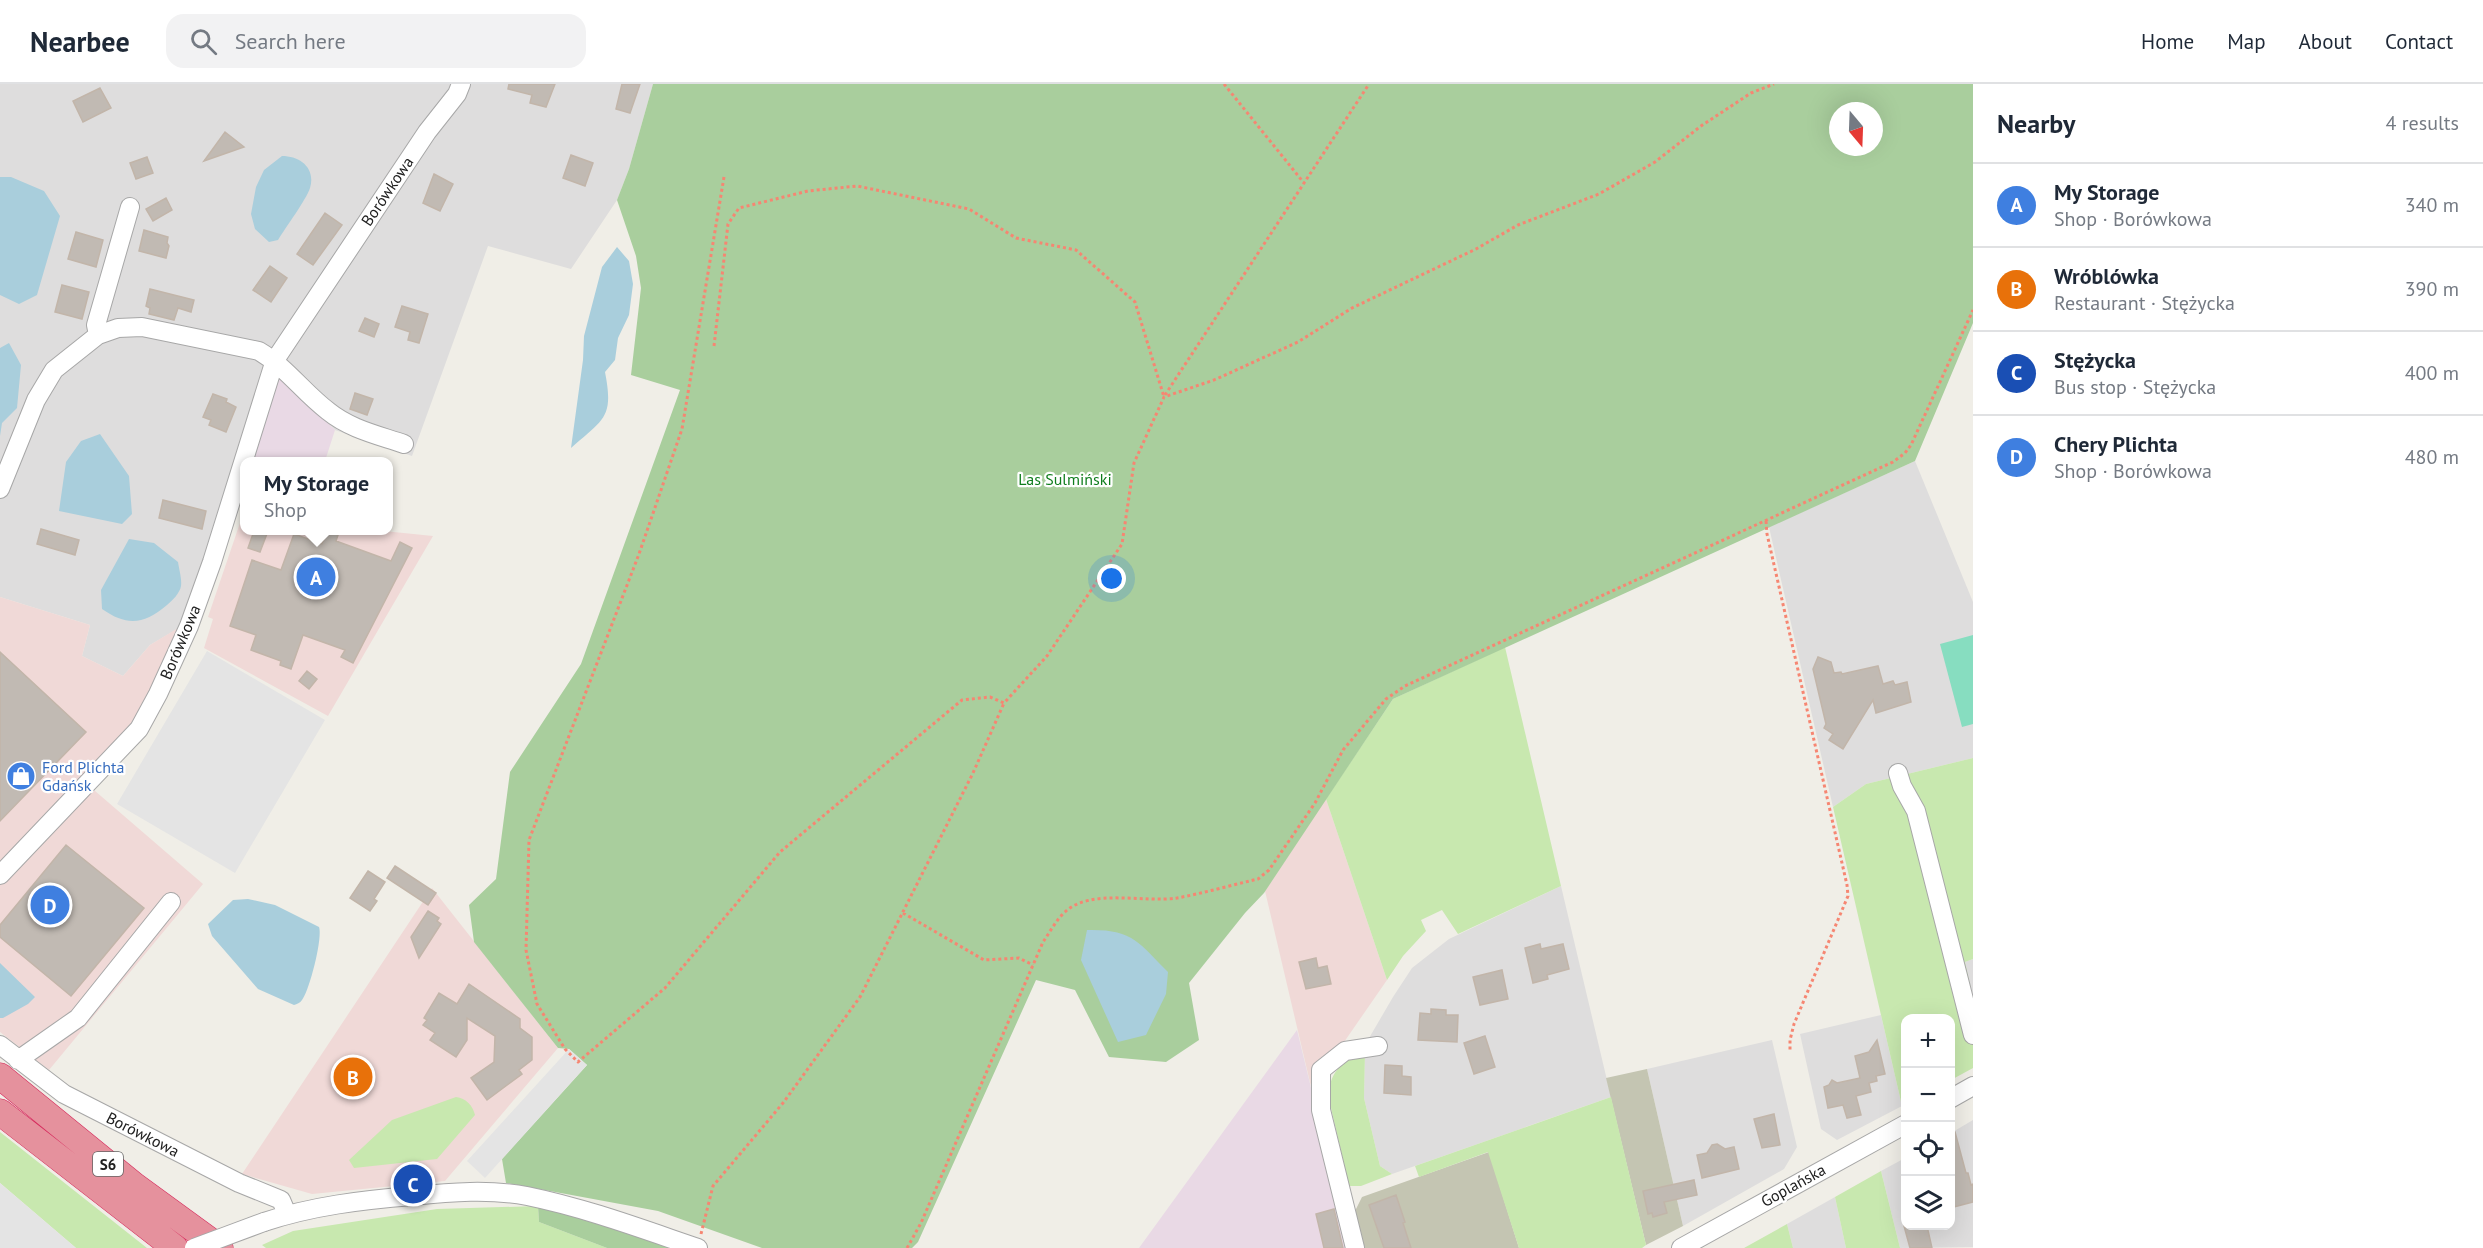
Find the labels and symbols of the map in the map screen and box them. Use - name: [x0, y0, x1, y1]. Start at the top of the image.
- north arrow: [1829, 102, 1883, 156]
- street label: Borówkowa: [357, 153, 417, 229]
- park label: Las Sulmiński: [1018, 469, 1112, 489]
- pin: A: [296, 554, 336, 600]
- your location: [1097, 564, 1126, 593]
- street label: Borówkowa: [155, 602, 205, 682]
- place label: Ford Plichta Gdańsk: [42, 757, 124, 795]
- shop icon: Ford Plichta Gdańsk: [5, 760, 37, 792]
- pin: D: [31, 882, 70, 928]
- pin: B: [334, 1054, 372, 1100]
- street label: Borówkowa: [103, 1107, 183, 1161]
- road number: S6: [93, 1152, 123, 1176]
- street label: Goplańska: [1757, 1159, 1829, 1211]
- pin: C: [394, 1162, 432, 1206]

